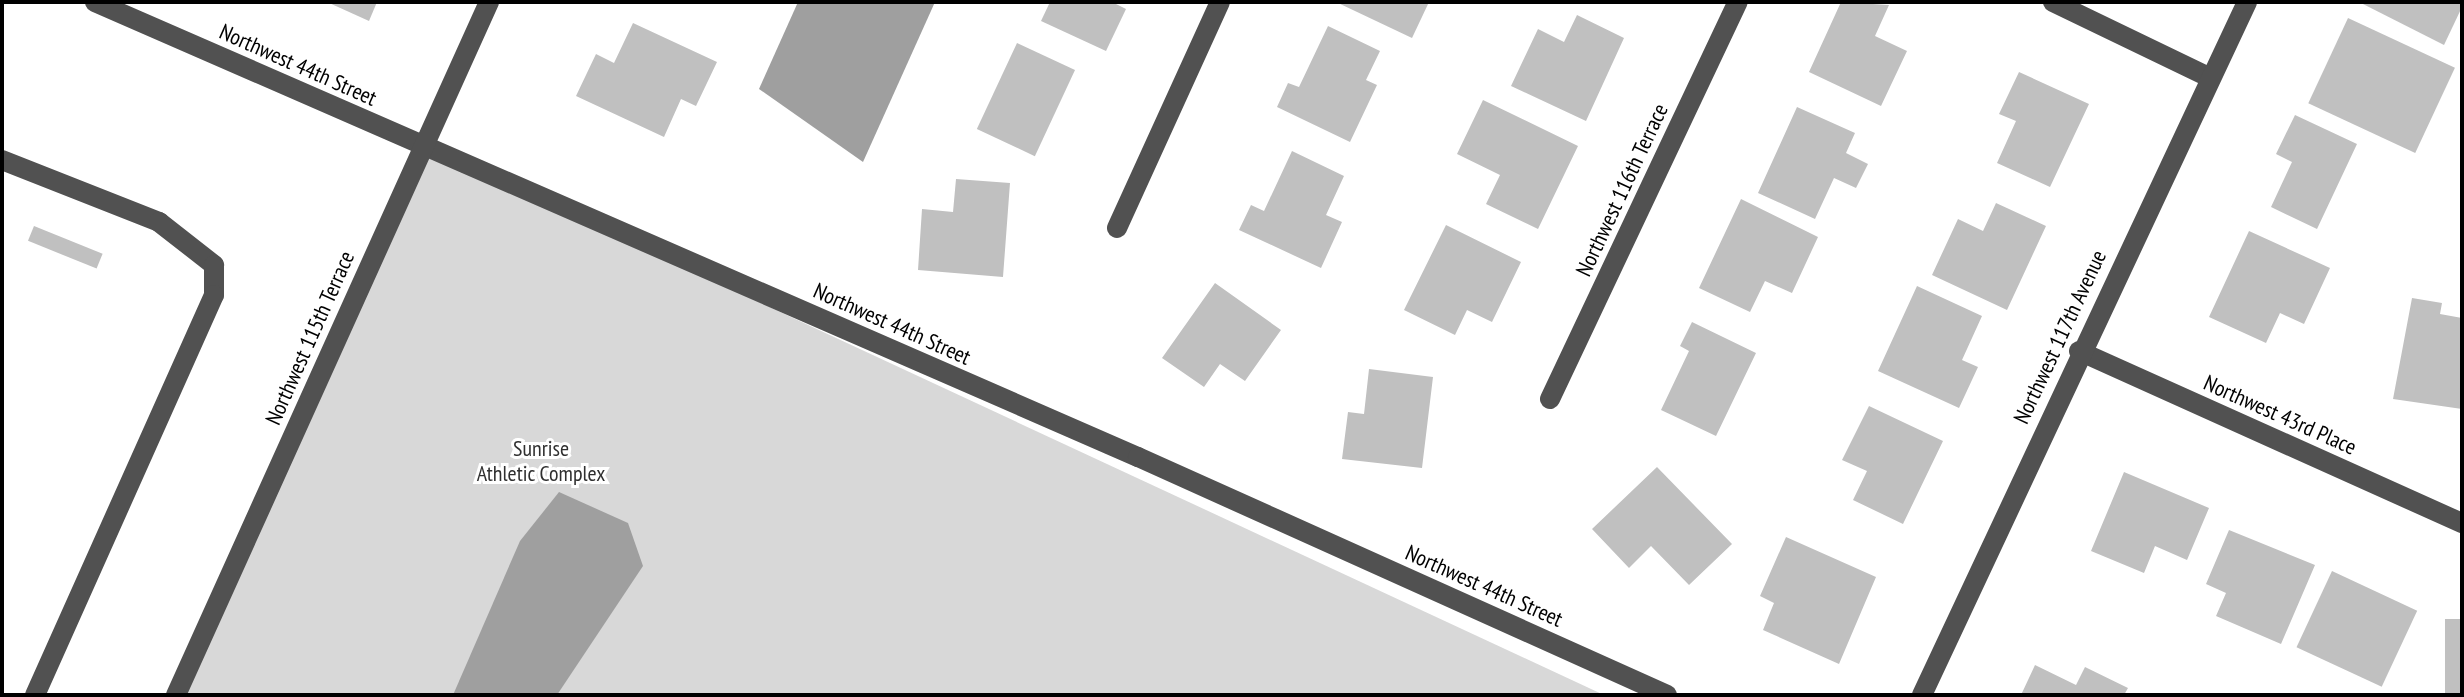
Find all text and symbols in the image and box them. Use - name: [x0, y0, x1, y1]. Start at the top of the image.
- street label: Northwest 44th Street: [215, 18, 381, 112]
- street label: Northwest 116th Terrace: [1570, 99, 1674, 281]
- street label: Northwest 117th Avenue: [2008, 246, 2112, 428]
- street label: Northwest 115th Terrace: [260, 247, 360, 429]
- street label: Northwest 44th Street: [809, 277, 975, 371]
- street label: Northwest 43rd Place: [2200, 370, 2360, 460]
- park label: Sunrise Athletic Complex: [476, 435, 606, 486]
- street label: Northwest 44th Street: [1401, 539, 1567, 633]

